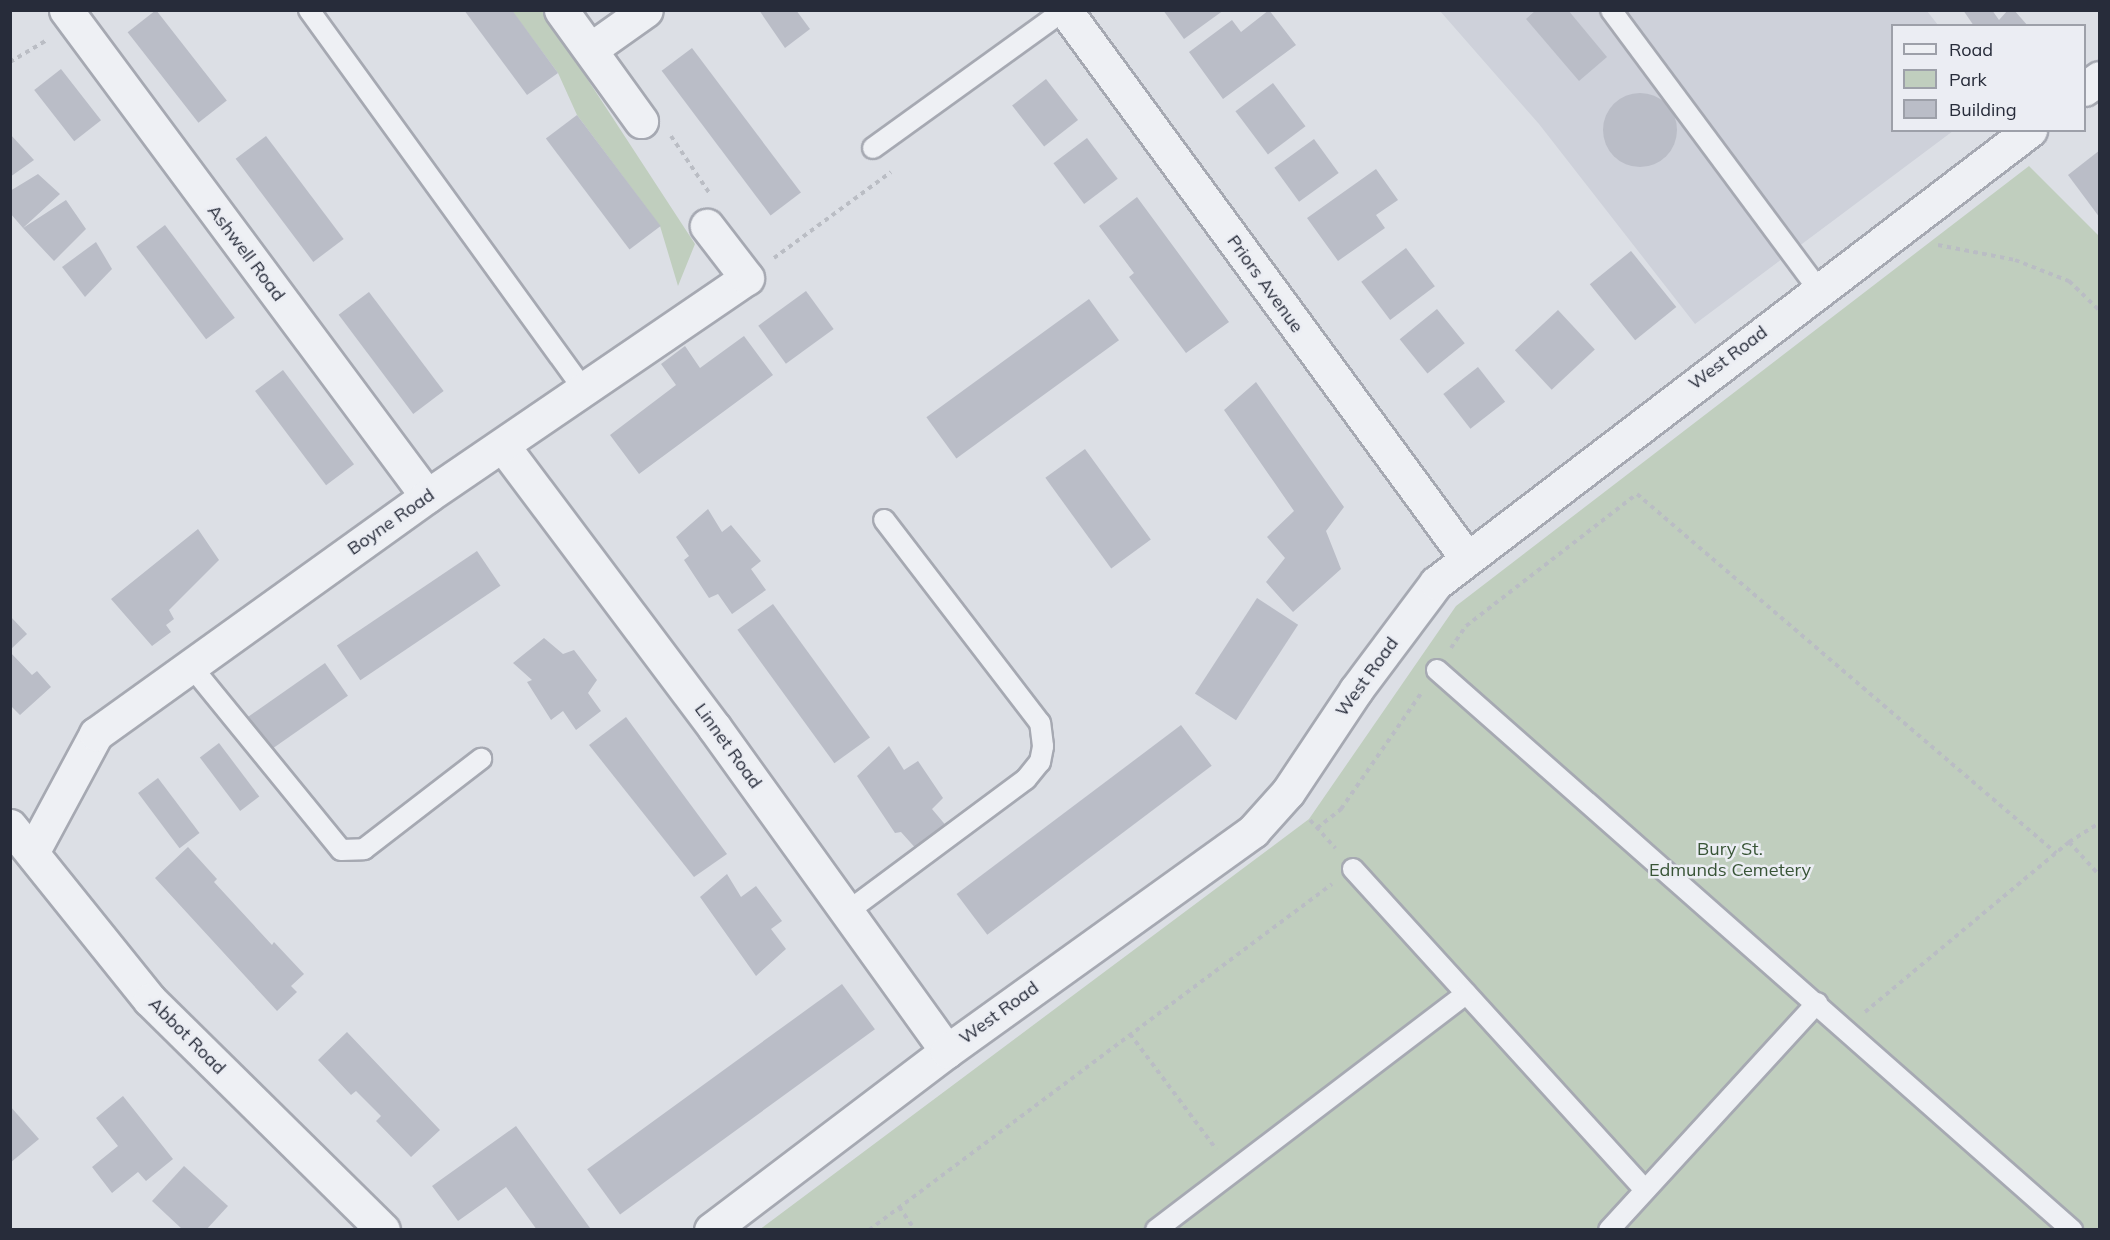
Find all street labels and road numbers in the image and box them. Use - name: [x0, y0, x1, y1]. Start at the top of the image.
- street label: Ashwell Road: [203, 201, 289, 305]
- street label: Priors Avenue: [1222, 231, 1308, 337]
- street label: West Road: [1684, 321, 1772, 395]
- street label: Boyne Road: [343, 484, 439, 560]
- street label: West Road: [1331, 633, 1403, 721]
- street label: Linnet Road: [690, 699, 766, 793]
- street label: West Road: [955, 977, 1043, 1049]
- street label: Abbot Road: [144, 993, 230, 1079]

